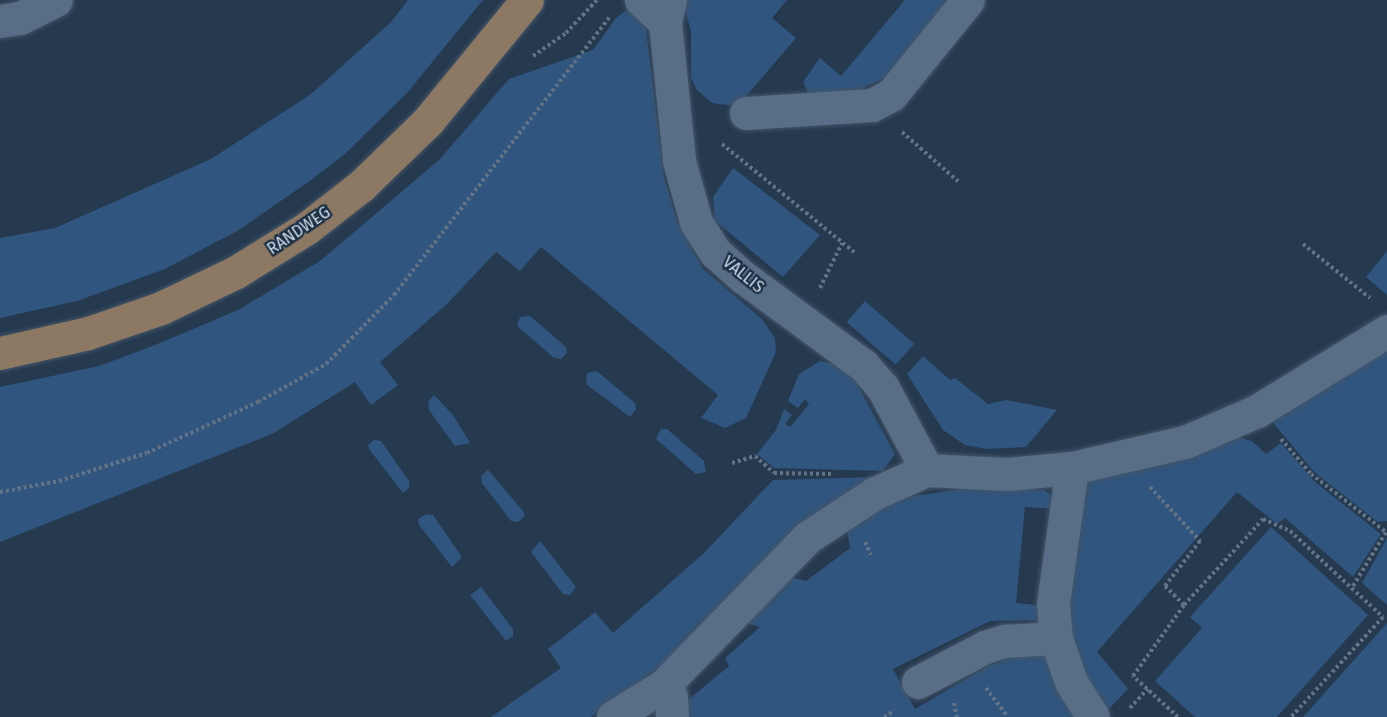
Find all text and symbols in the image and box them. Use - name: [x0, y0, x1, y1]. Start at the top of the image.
- street label: RANDWEG: [264, 203, 334, 259]
- street label: VALLIS: [719, 253, 767, 297]

